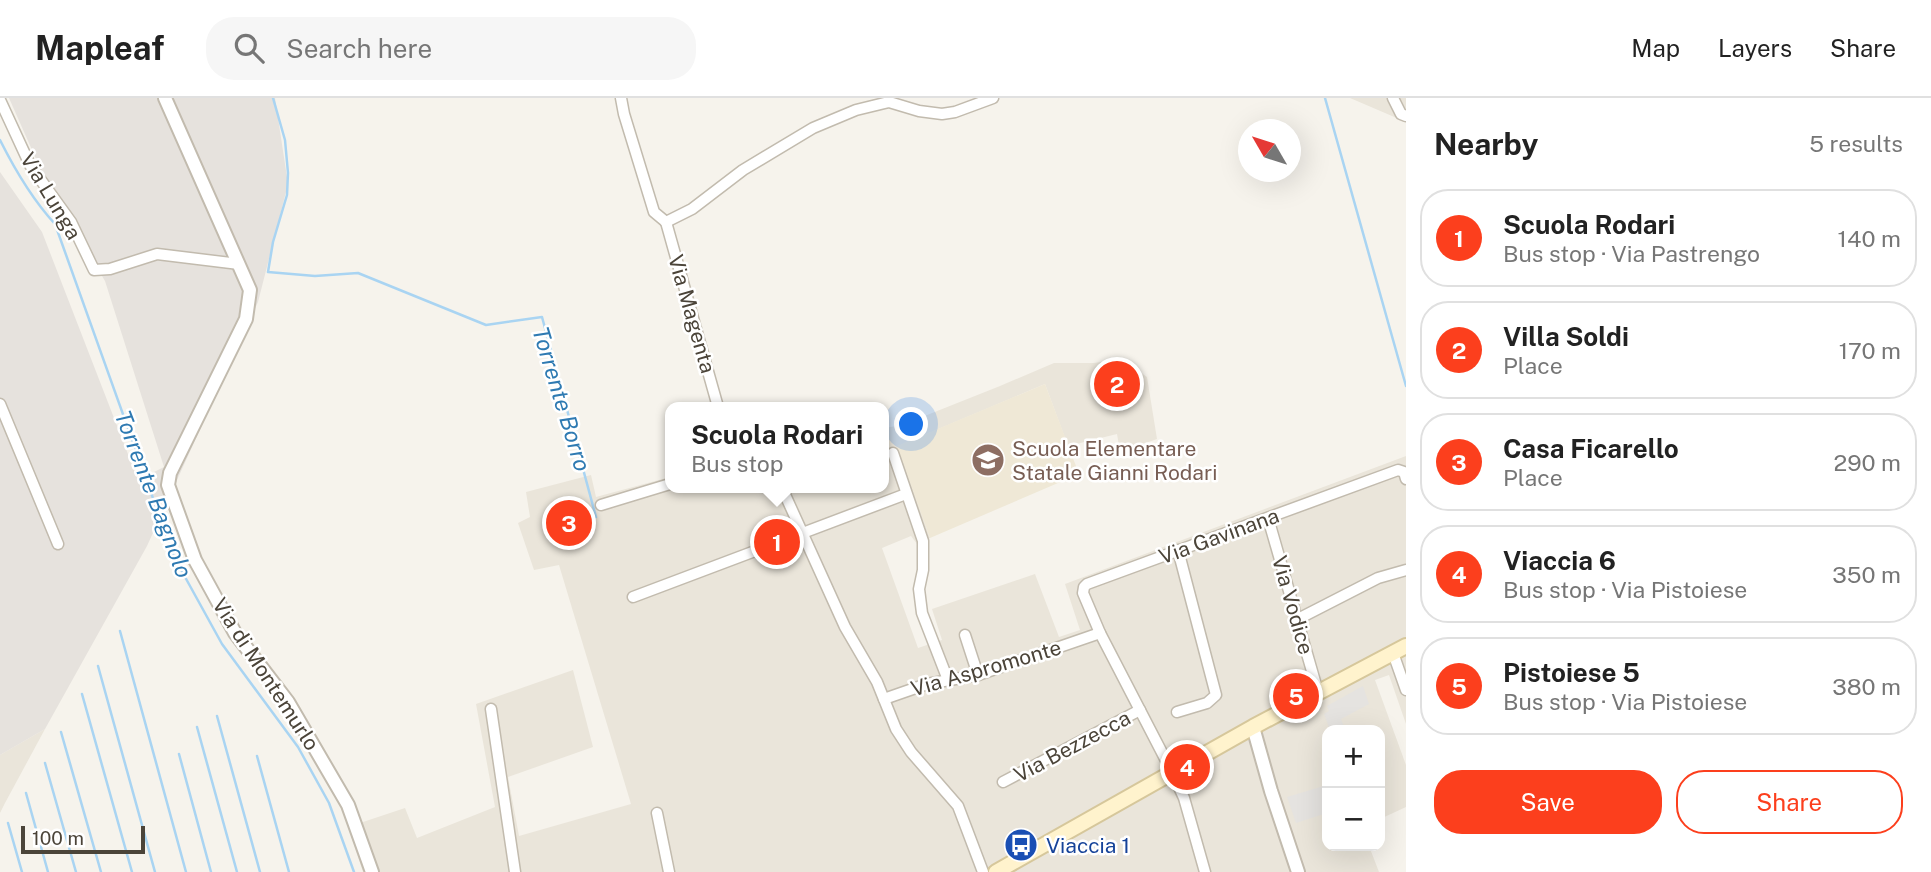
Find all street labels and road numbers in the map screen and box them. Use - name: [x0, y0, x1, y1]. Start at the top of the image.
- street label: Via Lunga: [15, 148, 87, 244]
- street label: Via Magenta: [663, 252, 721, 376]
- street label: Via Gavinana: [1156, 503, 1282, 569]
- street label: Via Vodice: [1267, 553, 1319, 657]
- street label: Via di Montemurlo: [207, 593, 325, 755]
- street label: Via Aspromonte: [908, 635, 1064, 701]
- street label: Via Bezzecca: [1009, 705, 1135, 787]

